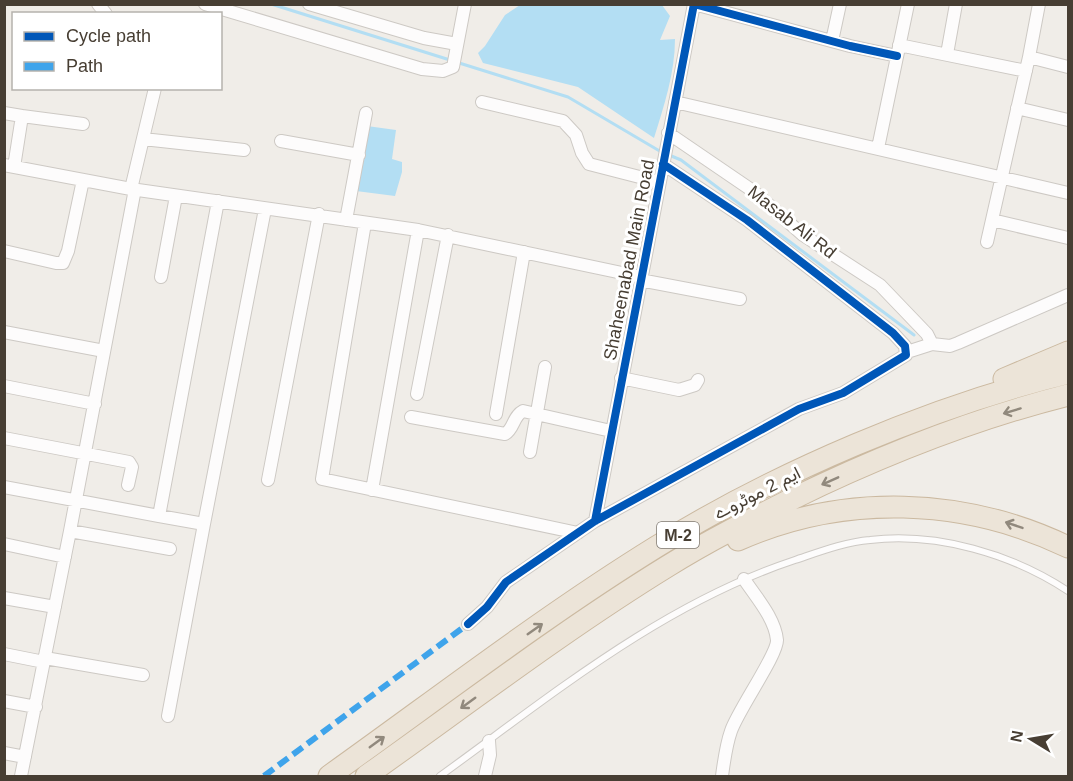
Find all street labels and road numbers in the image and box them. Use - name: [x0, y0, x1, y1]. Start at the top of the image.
- street label: Shaheenabad Main Road: [600, 158, 658, 362]
- street label: Masab Ali Rd: [744, 181, 840, 263]
- street label: ایم 2 موٹروے: [710, 463, 805, 525]
- road number: M-2: [657, 522, 699, 548]

